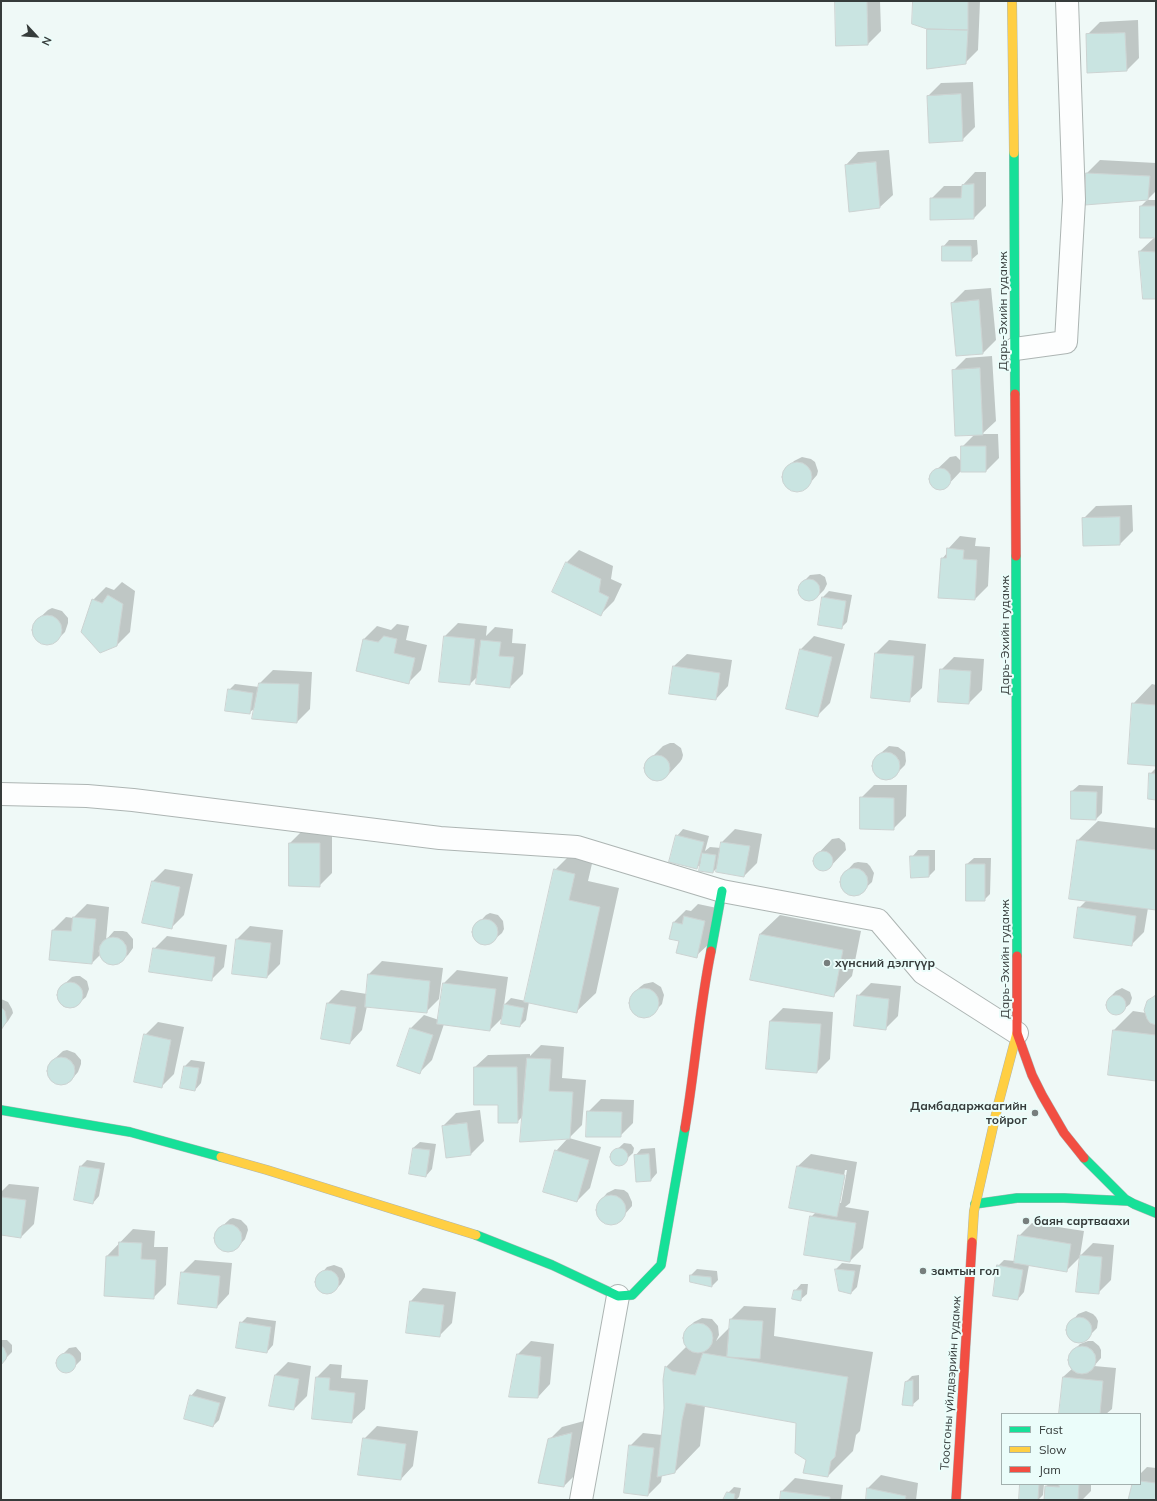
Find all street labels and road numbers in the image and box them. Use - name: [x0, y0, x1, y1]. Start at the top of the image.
- street label: Дарь-Эхийн гудамж: [996, 251, 1010, 371]
- street label: Дарь-Эхийн гудамж: [998, 575, 1012, 695]
- street label: Дарь-Эхийн гудамж: [998, 899, 1012, 1019]
- street label: Тоосгоны үйлдвэрийн гудамж: [938, 1295, 964, 1471]

